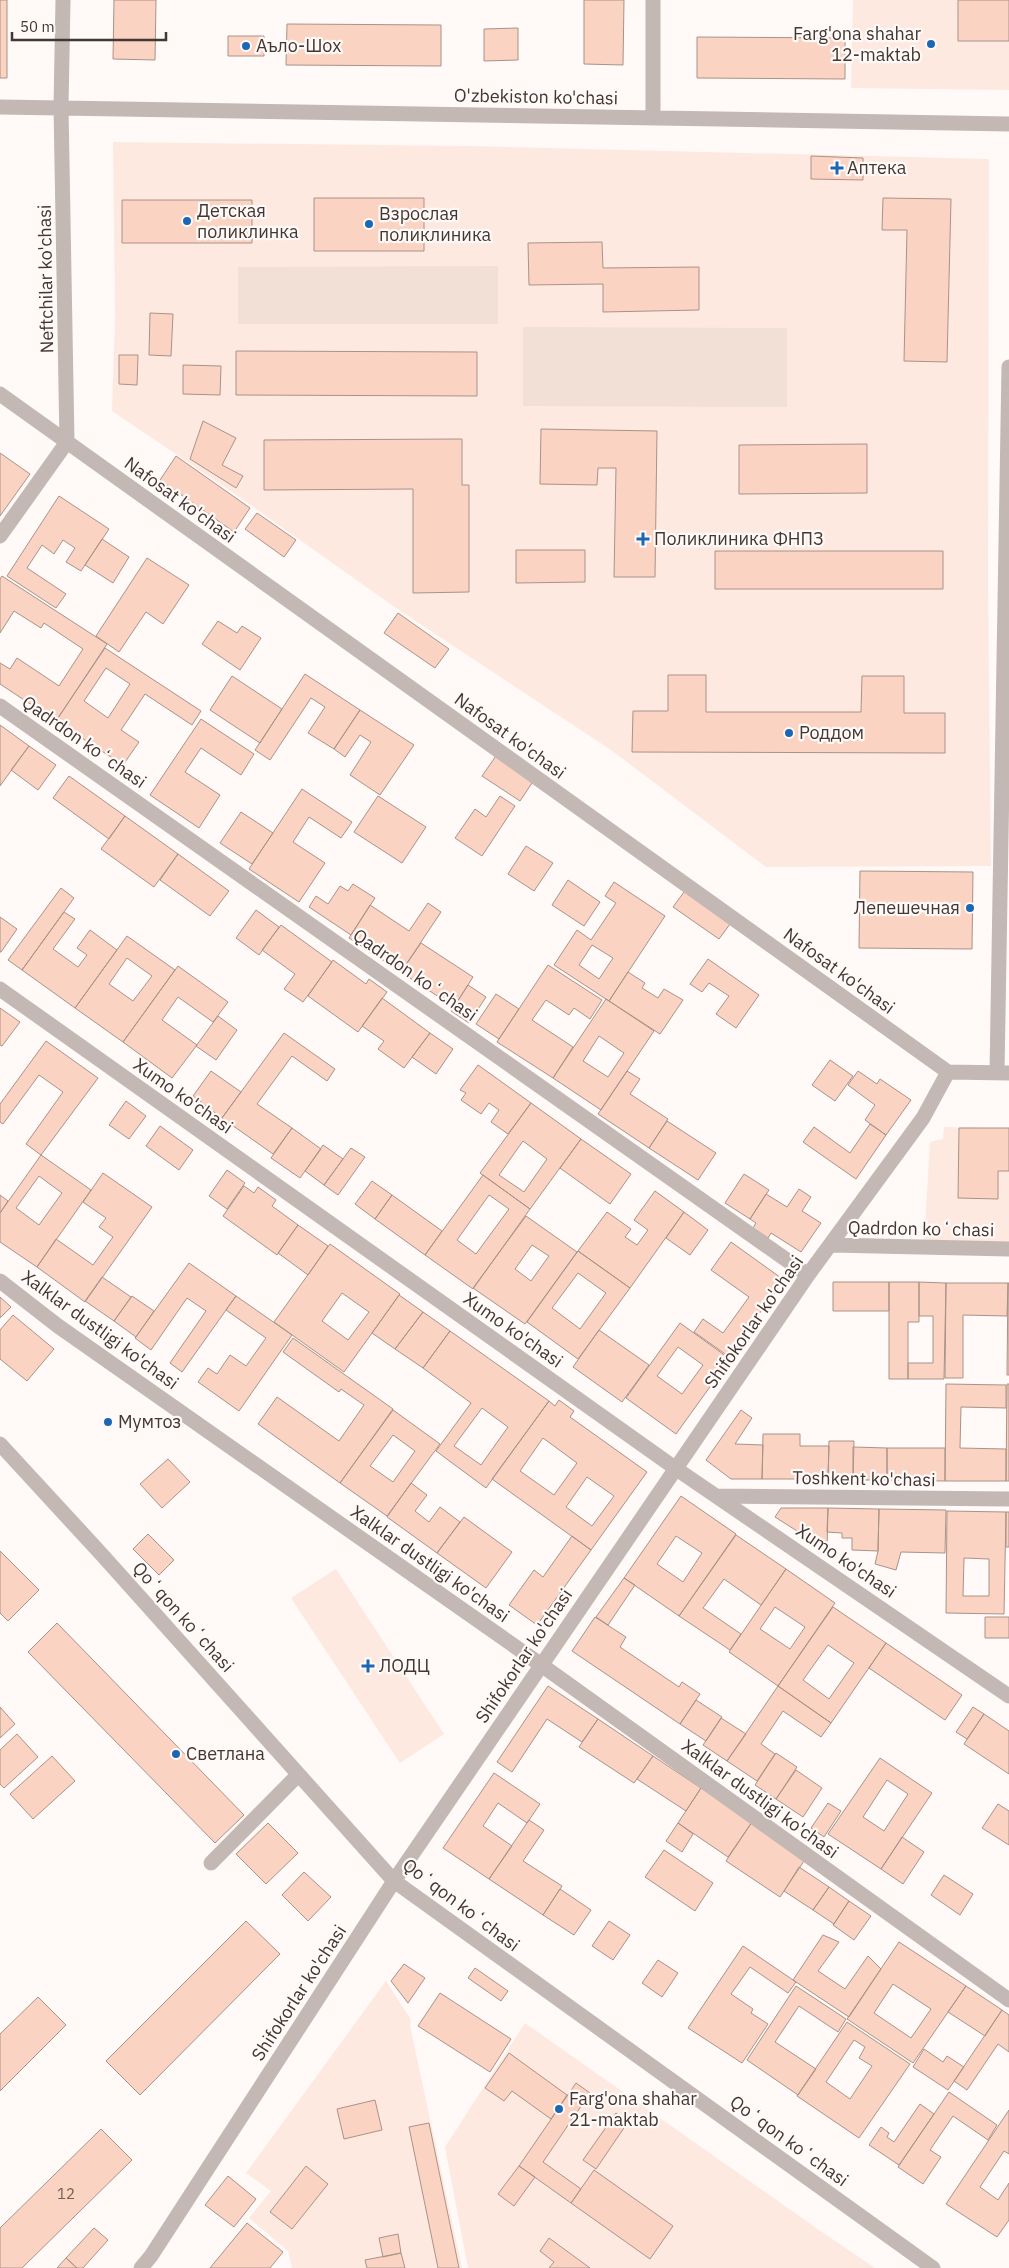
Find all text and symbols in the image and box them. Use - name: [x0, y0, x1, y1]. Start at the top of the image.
- scale bar: [12, 10, 166, 42]
- text: 50 m: [20, 17, 55, 36]
- place label: Farg'ona shahar 12-maktab: [793, 22, 921, 66]
- place label: Аъло-Шох: [256, 34, 341, 57]
- marker: Farg'ona shahar 12-maktab: [925, 38, 937, 50]
- marker: Аъло-Шох: [240, 40, 252, 52]
- street label: O'zbekiston ko'chasi: [454, 84, 618, 109]
- place label: Аптека: [847, 156, 907, 179]
- marker: Аптека: [831, 162, 843, 174]
- place label: Детская поликлинка: [197, 199, 299, 243]
- place label: Взрослая поликлиника: [379, 202, 492, 246]
- street label: Neftchilar ko'chasi: [33, 204, 58, 354]
- marker: Детская поликлинка: [181, 215, 193, 227]
- marker: Взрослая поликлиника: [363, 218, 375, 230]
- street label: Nafosat ko'chasi: [120, 451, 241, 548]
- place label: Поликлиника ФНПЗ: [654, 527, 824, 550]
- marker: Поликлиника ФНПЗ: [636, 532, 650, 546]
- street label: Nafosat ko'chasi: [450, 687, 571, 784]
- street label: Qadrdon koʻchasi: [18, 690, 151, 793]
- place label: Роддом: [799, 721, 864, 744]
- marker: Роддом: [783, 727, 795, 739]
- place label: Лепешечная: [854, 896, 960, 919]
- marker: Лепешечная: [964, 902, 976, 914]
- street label: Nafosat ko'chasi: [779, 922, 900, 1019]
- street label: Qadrdon koʻchasi: [349, 923, 482, 1026]
- street label: Xumo ko'chasi: [129, 1053, 237, 1138]
- street label: Qadrdon koʻchasi: [848, 1216, 994, 1241]
- street label: Shifokorlar ko'chasi: [699, 1251, 808, 1393]
- street label: Xalklar dustligi ko'chasi: [17, 1265, 183, 1394]
- street label: Xumo ko'chasi: [459, 1287, 567, 1372]
- place label: Mумтоз: [118, 1410, 181, 1433]
- marker: Mумтоз: [102, 1416, 114, 1428]
- street label: Toshkent ko'chasi: [792, 1466, 936, 1491]
- street label: Xalklar dustligi ko'chasi: [346, 1500, 514, 1627]
- street label: Xumo ko'chasi: [792, 1519, 901, 1603]
- street label: Qoʻqon koʻchasi: [128, 1557, 239, 1677]
- street label: Shifokorlar ko'chasi: [470, 1584, 577, 1727]
- place label: ЛОДЦ: [379, 1654, 430, 1677]
- marker: ЛОДЦ: [361, 1659, 375, 1673]
- street label: Xalklar dustligi ko'chasi: [677, 1734, 843, 1863]
- place label: Светлана: [186, 1742, 265, 1765]
- marker: Светлана: [170, 1748, 182, 1760]
- street label: Qoʻqon koʻchasi: [398, 1853, 524, 1956]
- street label: Shifokorlar ko'chasi: [246, 1920, 351, 2065]
- place label: Farg'ona shahar 21-maktab: [569, 2087, 697, 2131]
- street label: Qoʻqon koʻchasi: [726, 2090, 853, 2191]
- marker: Farg'ona shahar 21-maktab: [553, 2103, 565, 2115]
- house number: 12: [57, 2184, 75, 2203]

